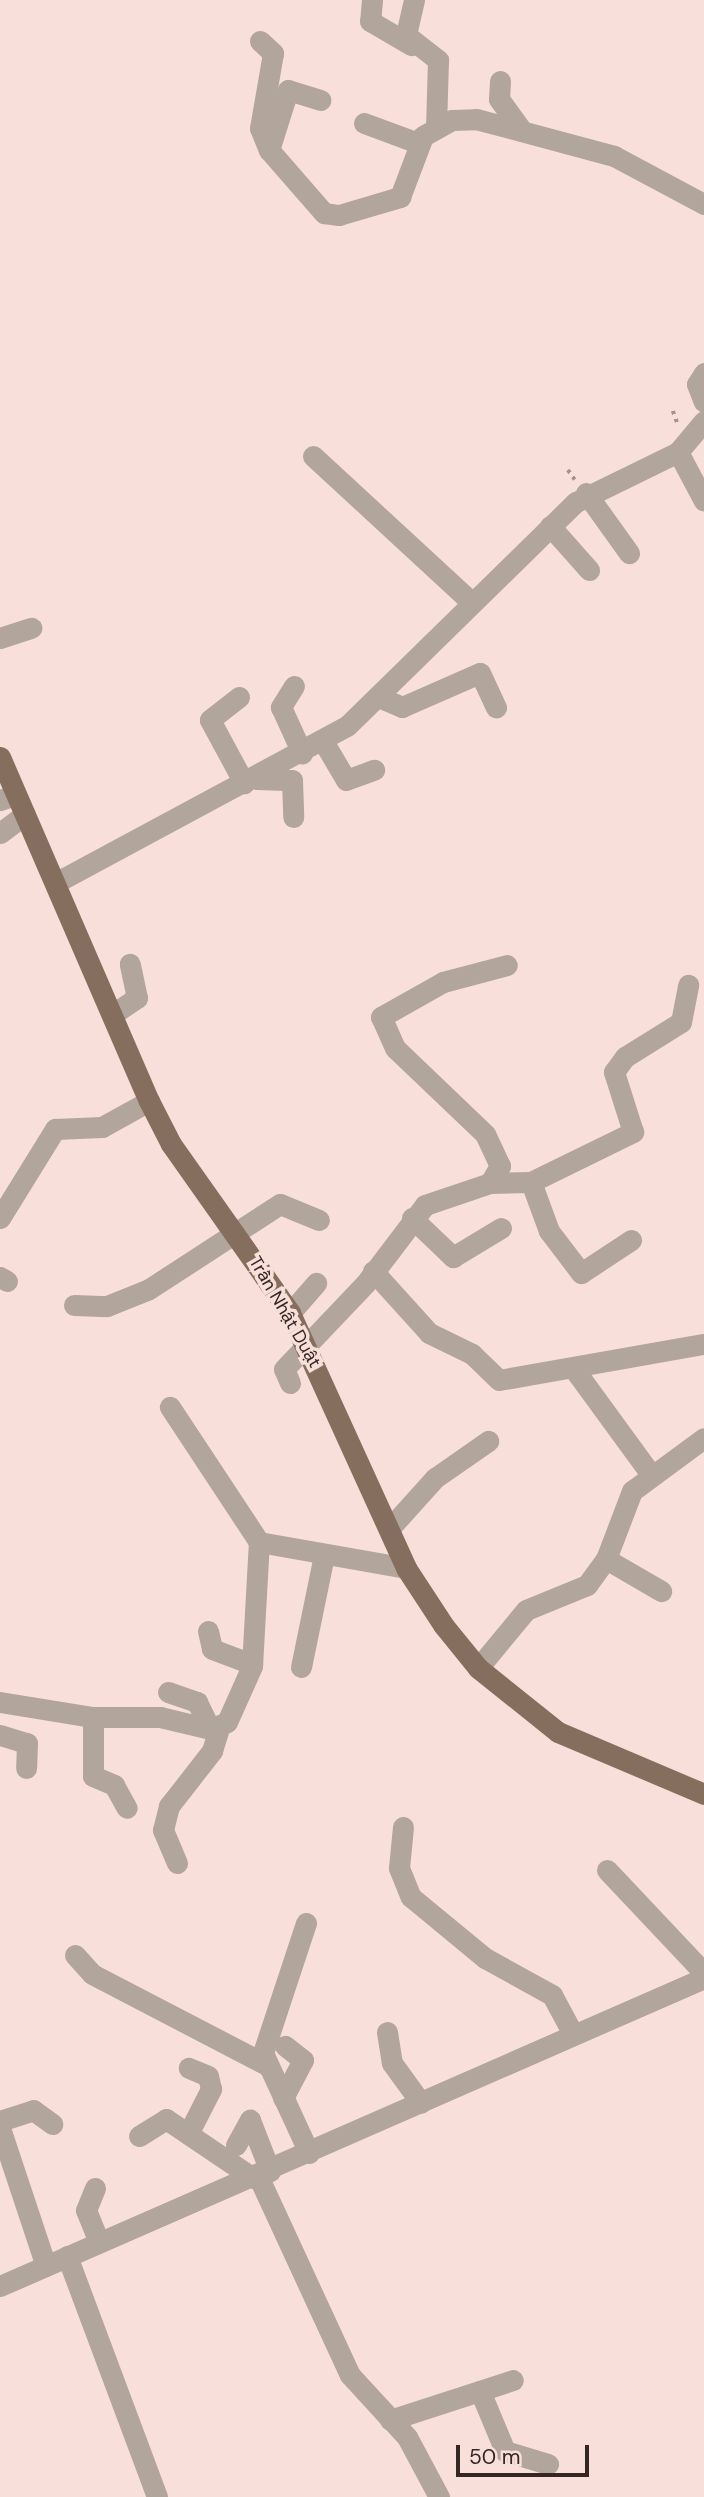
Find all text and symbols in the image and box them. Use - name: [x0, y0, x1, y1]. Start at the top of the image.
- street label: Trần Nhật Duật: [244, 1252, 326, 1372]
- scale bar: [459, 2430, 592, 2474]
- text: 50 m: [469, 2443, 520, 2471]

